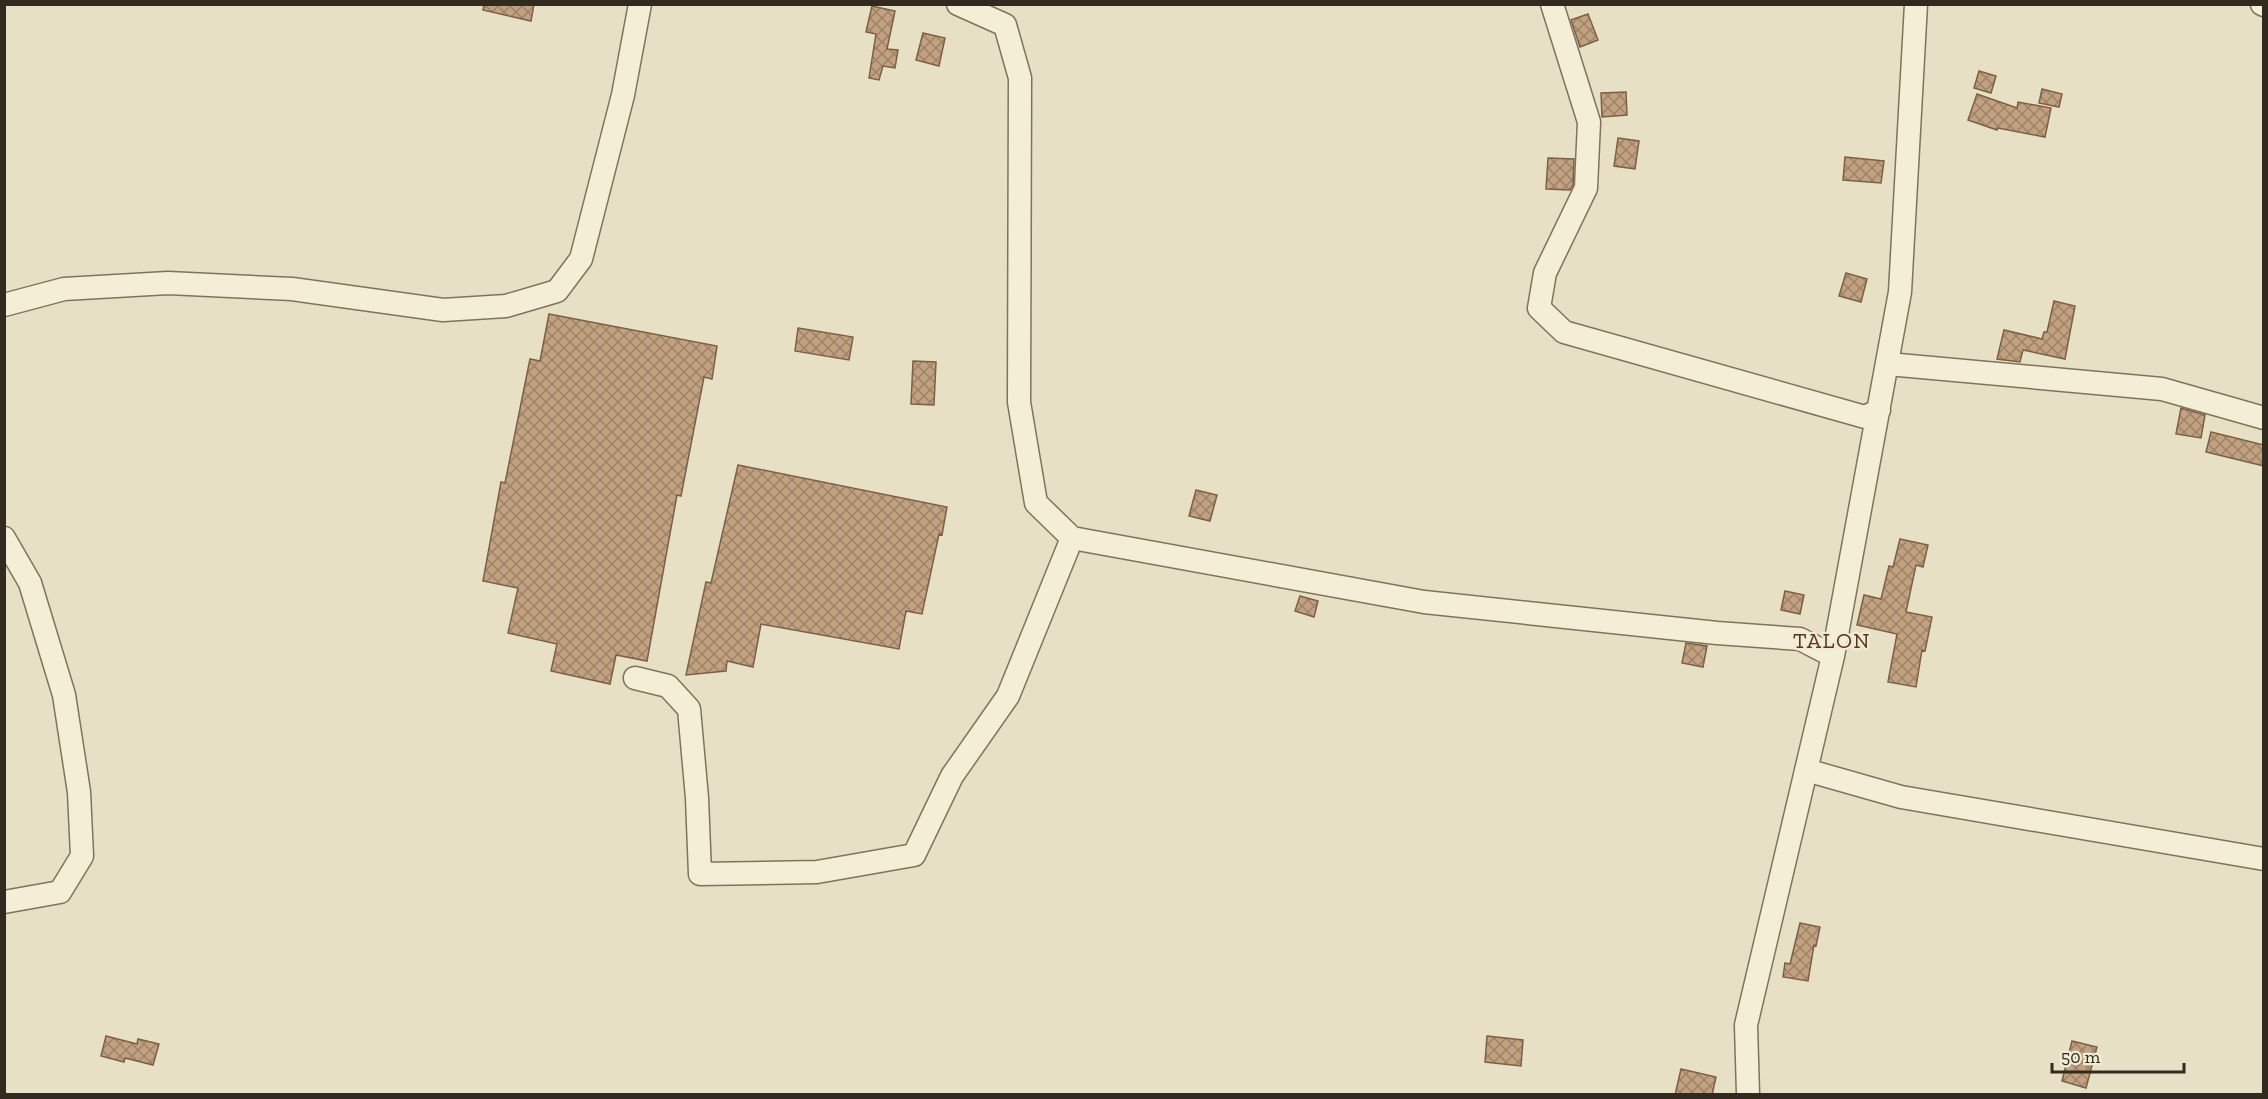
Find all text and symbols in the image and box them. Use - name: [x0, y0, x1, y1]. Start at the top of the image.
- district label: TALON: [1793, 627, 1871, 654]
- scale bar: [2052, 1036, 2184, 1074]
- text: 50 m: [2061, 1046, 2101, 1068]

